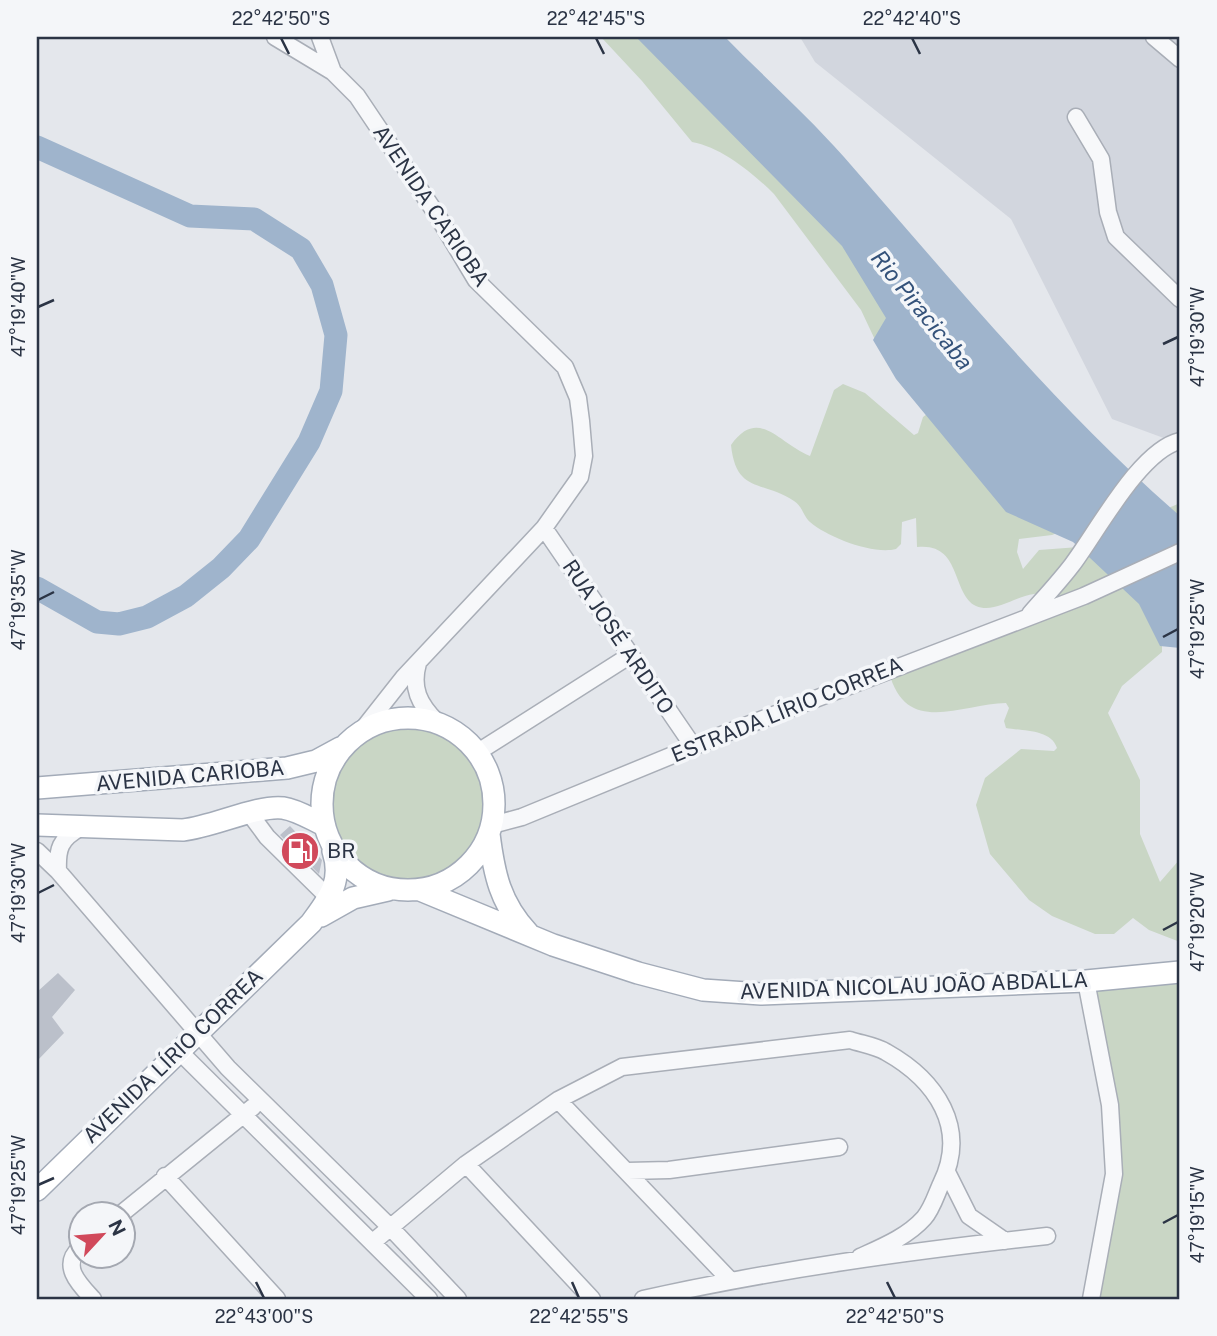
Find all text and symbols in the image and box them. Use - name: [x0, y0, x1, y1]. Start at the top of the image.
- text: 22°42'50"S: [232, 8, 330, 29]
- text: 22°42'45"S: [547, 8, 645, 29]
- text: 22°42'40"S: [863, 8, 961, 29]
- street label: AVENIDA CARIOBA: [368, 120, 495, 291]
- water label: Rio Piracicaba: [866, 244, 979, 375]
- text: 47°19'40"W: [8, 257, 29, 357]
- text: 47°19'30"W: [1187, 287, 1208, 387]
- text: 47°19'35"W: [8, 549, 29, 651]
- street label: RUA JOSÉ ARDITO: [557, 555, 679, 719]
- text: 47°19'25"W: [1187, 579, 1208, 679]
- street label: ESTRADA LÍRIO CORREA: [667, 652, 906, 767]
- street label: AVENIDA CARIOBA: [95, 755, 285, 796]
- fuel station icon: BR: [279, 830, 321, 872]
- place label: BR: [327, 838, 355, 863]
- text: 47°19'30"W: [8, 843, 29, 943]
- text: 47°19'20"W: [1187, 872, 1208, 972]
- street label: AVENIDA LÍRIO CORREA: [78, 963, 268, 1148]
- street label: AVENIDA NICOLAU JOÃO ABDALLA: [739, 967, 1089, 1004]
- text: 47°19'25"W: [8, 1135, 29, 1235]
- text: 47°19'15"W: [1187, 1166, 1208, 1264]
- north arrow: [66, 1200, 136, 1270]
- text: N: [104, 1216, 130, 1239]
- text: 22°43'00"S: [215, 1306, 313, 1327]
- text: 22°42'55"S: [529, 1306, 629, 1327]
- text: 22°42'50"S: [846, 1306, 944, 1327]

